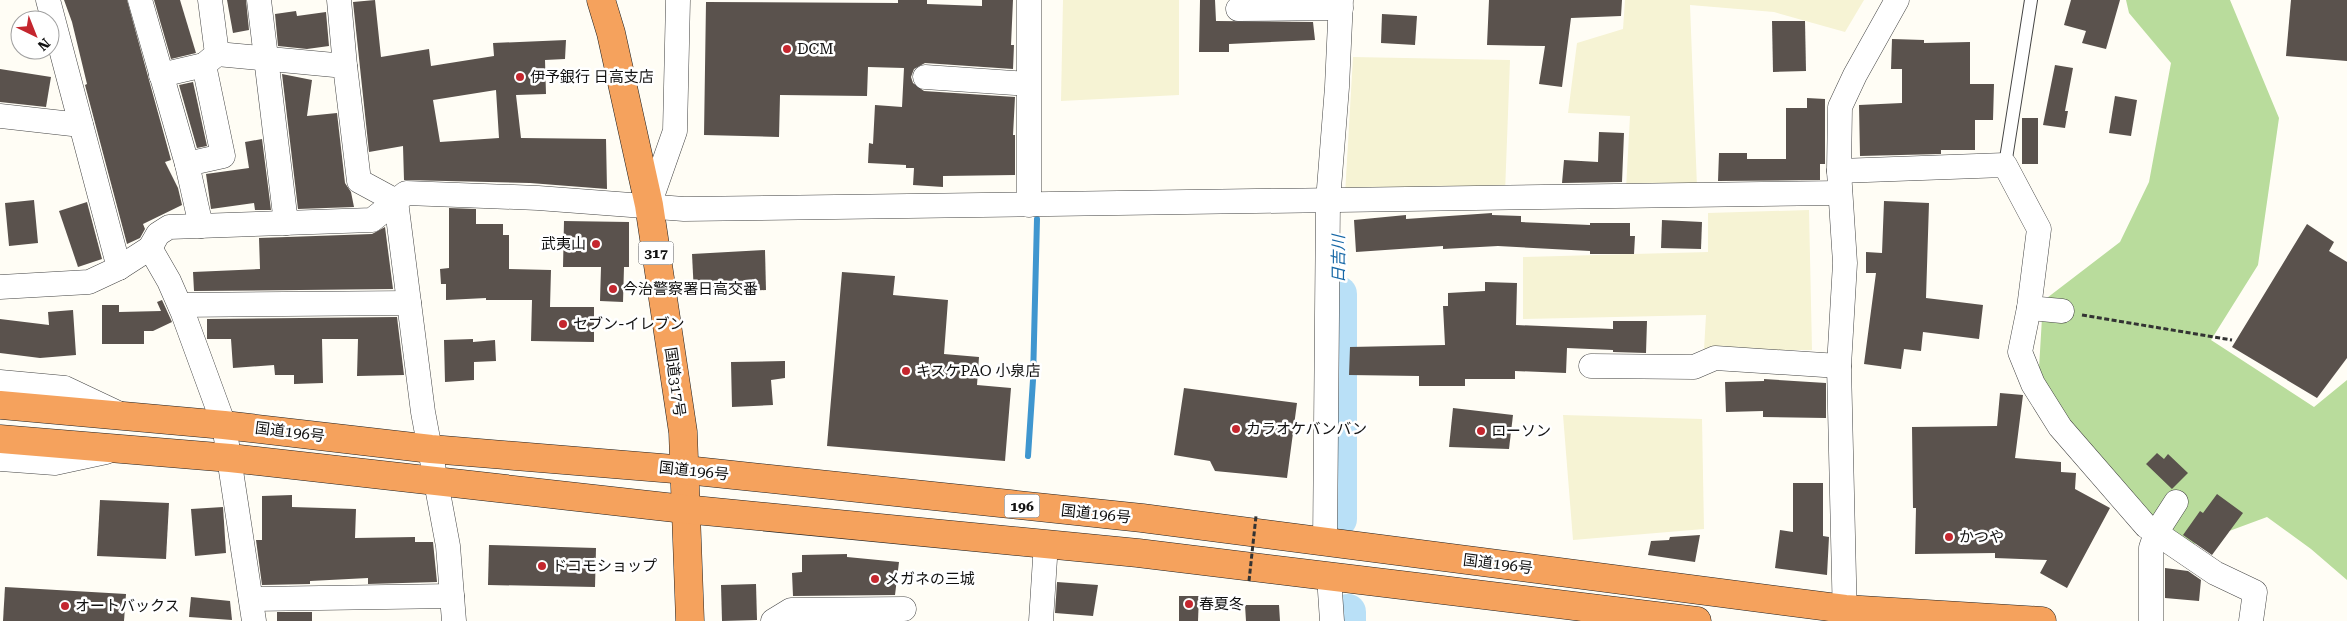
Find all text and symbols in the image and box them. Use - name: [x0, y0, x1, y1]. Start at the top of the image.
- north arrow: [10, 10, 60, 60]
- text: N: [34, 35, 53, 54]
- place label: DCM: [797, 40, 834, 58]
- marker: DCM: [781, 43, 793, 55]
- place label: 伊予銀行 日高支店: [530, 68, 654, 86]
- marker: 伊予銀行 日高支店: [514, 71, 526, 83]
- water label: 日吉川: [1329, 233, 1348, 283]
- place label: 武夷山: [541, 235, 586, 253]
- marker: 武夷山: [590, 238, 602, 250]
- road number: 317: [638, 242, 674, 264]
- place label: 今治警察署日高交番: [623, 280, 758, 298]
- marker: 今治警察署日高交番: [607, 283, 619, 295]
- place label: セブン-イレブン: [573, 315, 685, 333]
- marker: セブン-イレブン: [557, 318, 569, 330]
- street label: 国道317号: [661, 346, 689, 418]
- place label: キスケPAO 小泉店: [916, 362, 1040, 380]
- marker: キスケPAO 小泉店: [900, 365, 912, 377]
- street label: 国道196号: [254, 419, 326, 445]
- place label: カラオケバンバン: [1246, 420, 1367, 438]
- place label: ローソン: [1491, 422, 1551, 440]
- marker: カラオケバンバン: [1230, 423, 1242, 435]
- marker: ローソン: [1475, 425, 1487, 437]
- street label: 国道196号: [658, 458, 730, 484]
- road number: 196: [1004, 494, 1040, 518]
- street label: 国道196号: [1060, 501, 1132, 527]
- place label: かつや: [1959, 528, 2004, 546]
- marker: かつや: [1943, 531, 1955, 543]
- street label: 国道196号: [1462, 551, 1534, 577]
- place label: ドコモショップ: [552, 557, 657, 575]
- marker: ドコモショップ: [536, 560, 548, 572]
- place label: メガネの三城: [885, 570, 975, 588]
- marker: メガネの三城: [869, 573, 881, 585]
- place label: 春夏冬: [1199, 595, 1244, 613]
- place label: オートバックス: [75, 597, 180, 615]
- marker: 春夏冬: [1183, 598, 1195, 610]
- marker: オートバックス: [59, 600, 71, 612]

